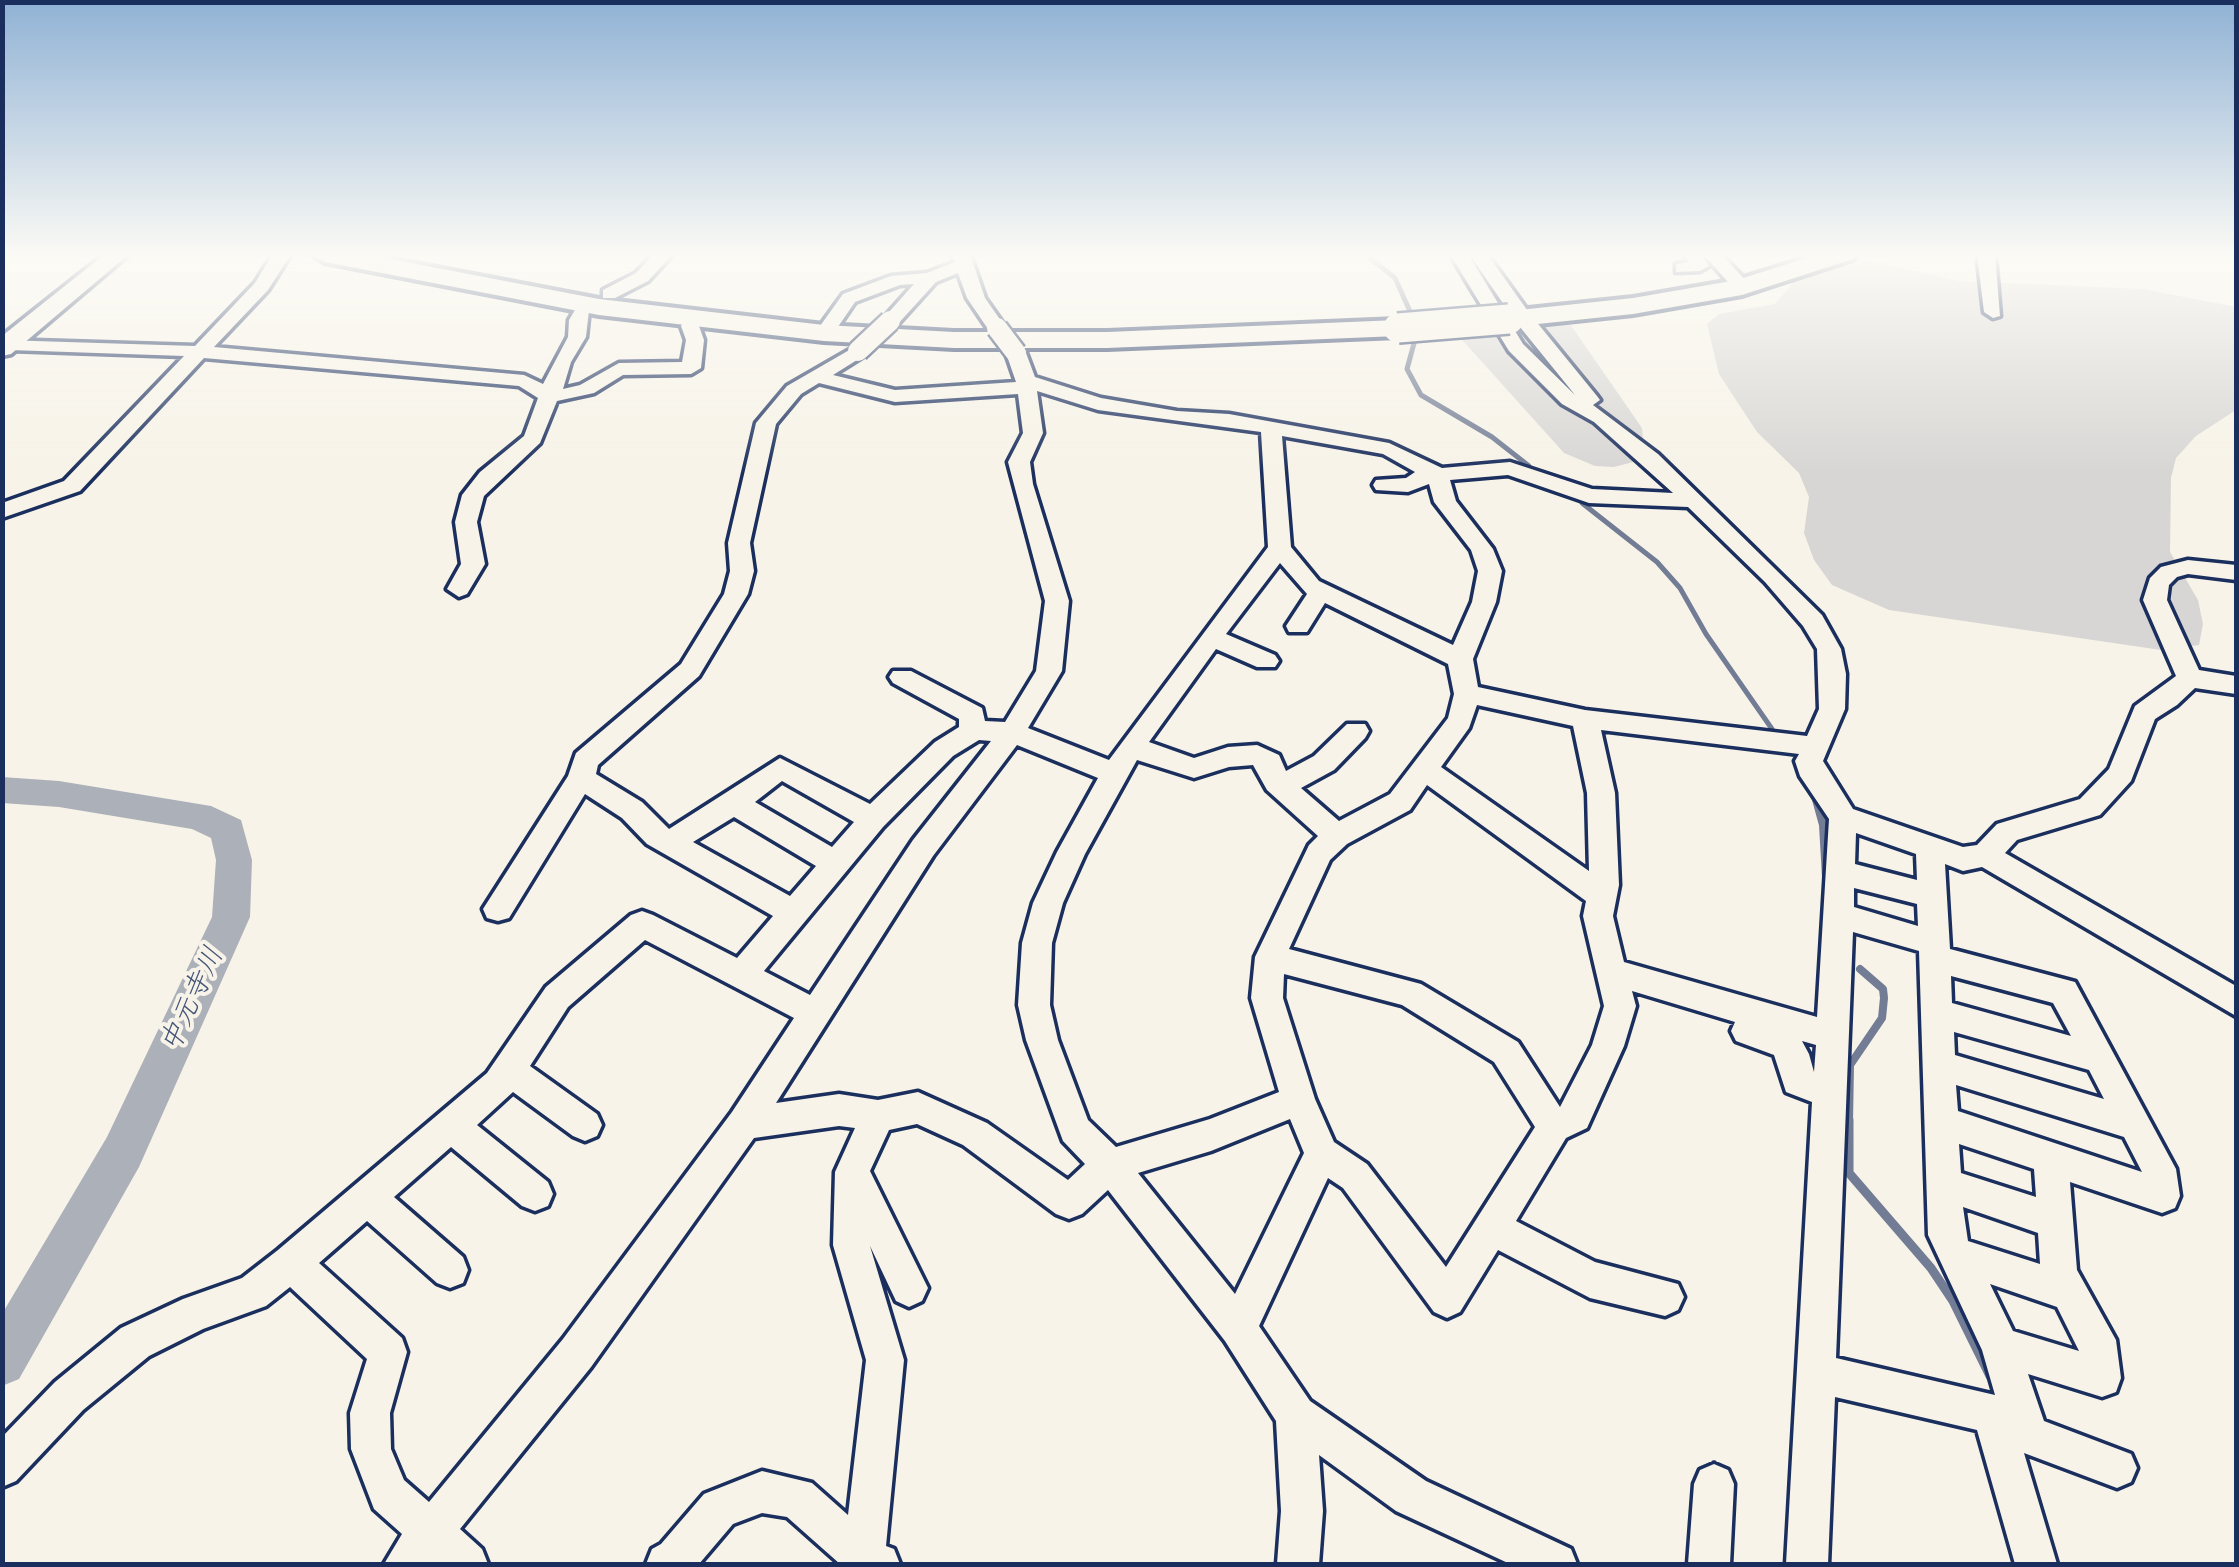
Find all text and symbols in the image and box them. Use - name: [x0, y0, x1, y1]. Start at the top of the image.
- water label: 中元寺川: [154, 942, 232, 1058]

